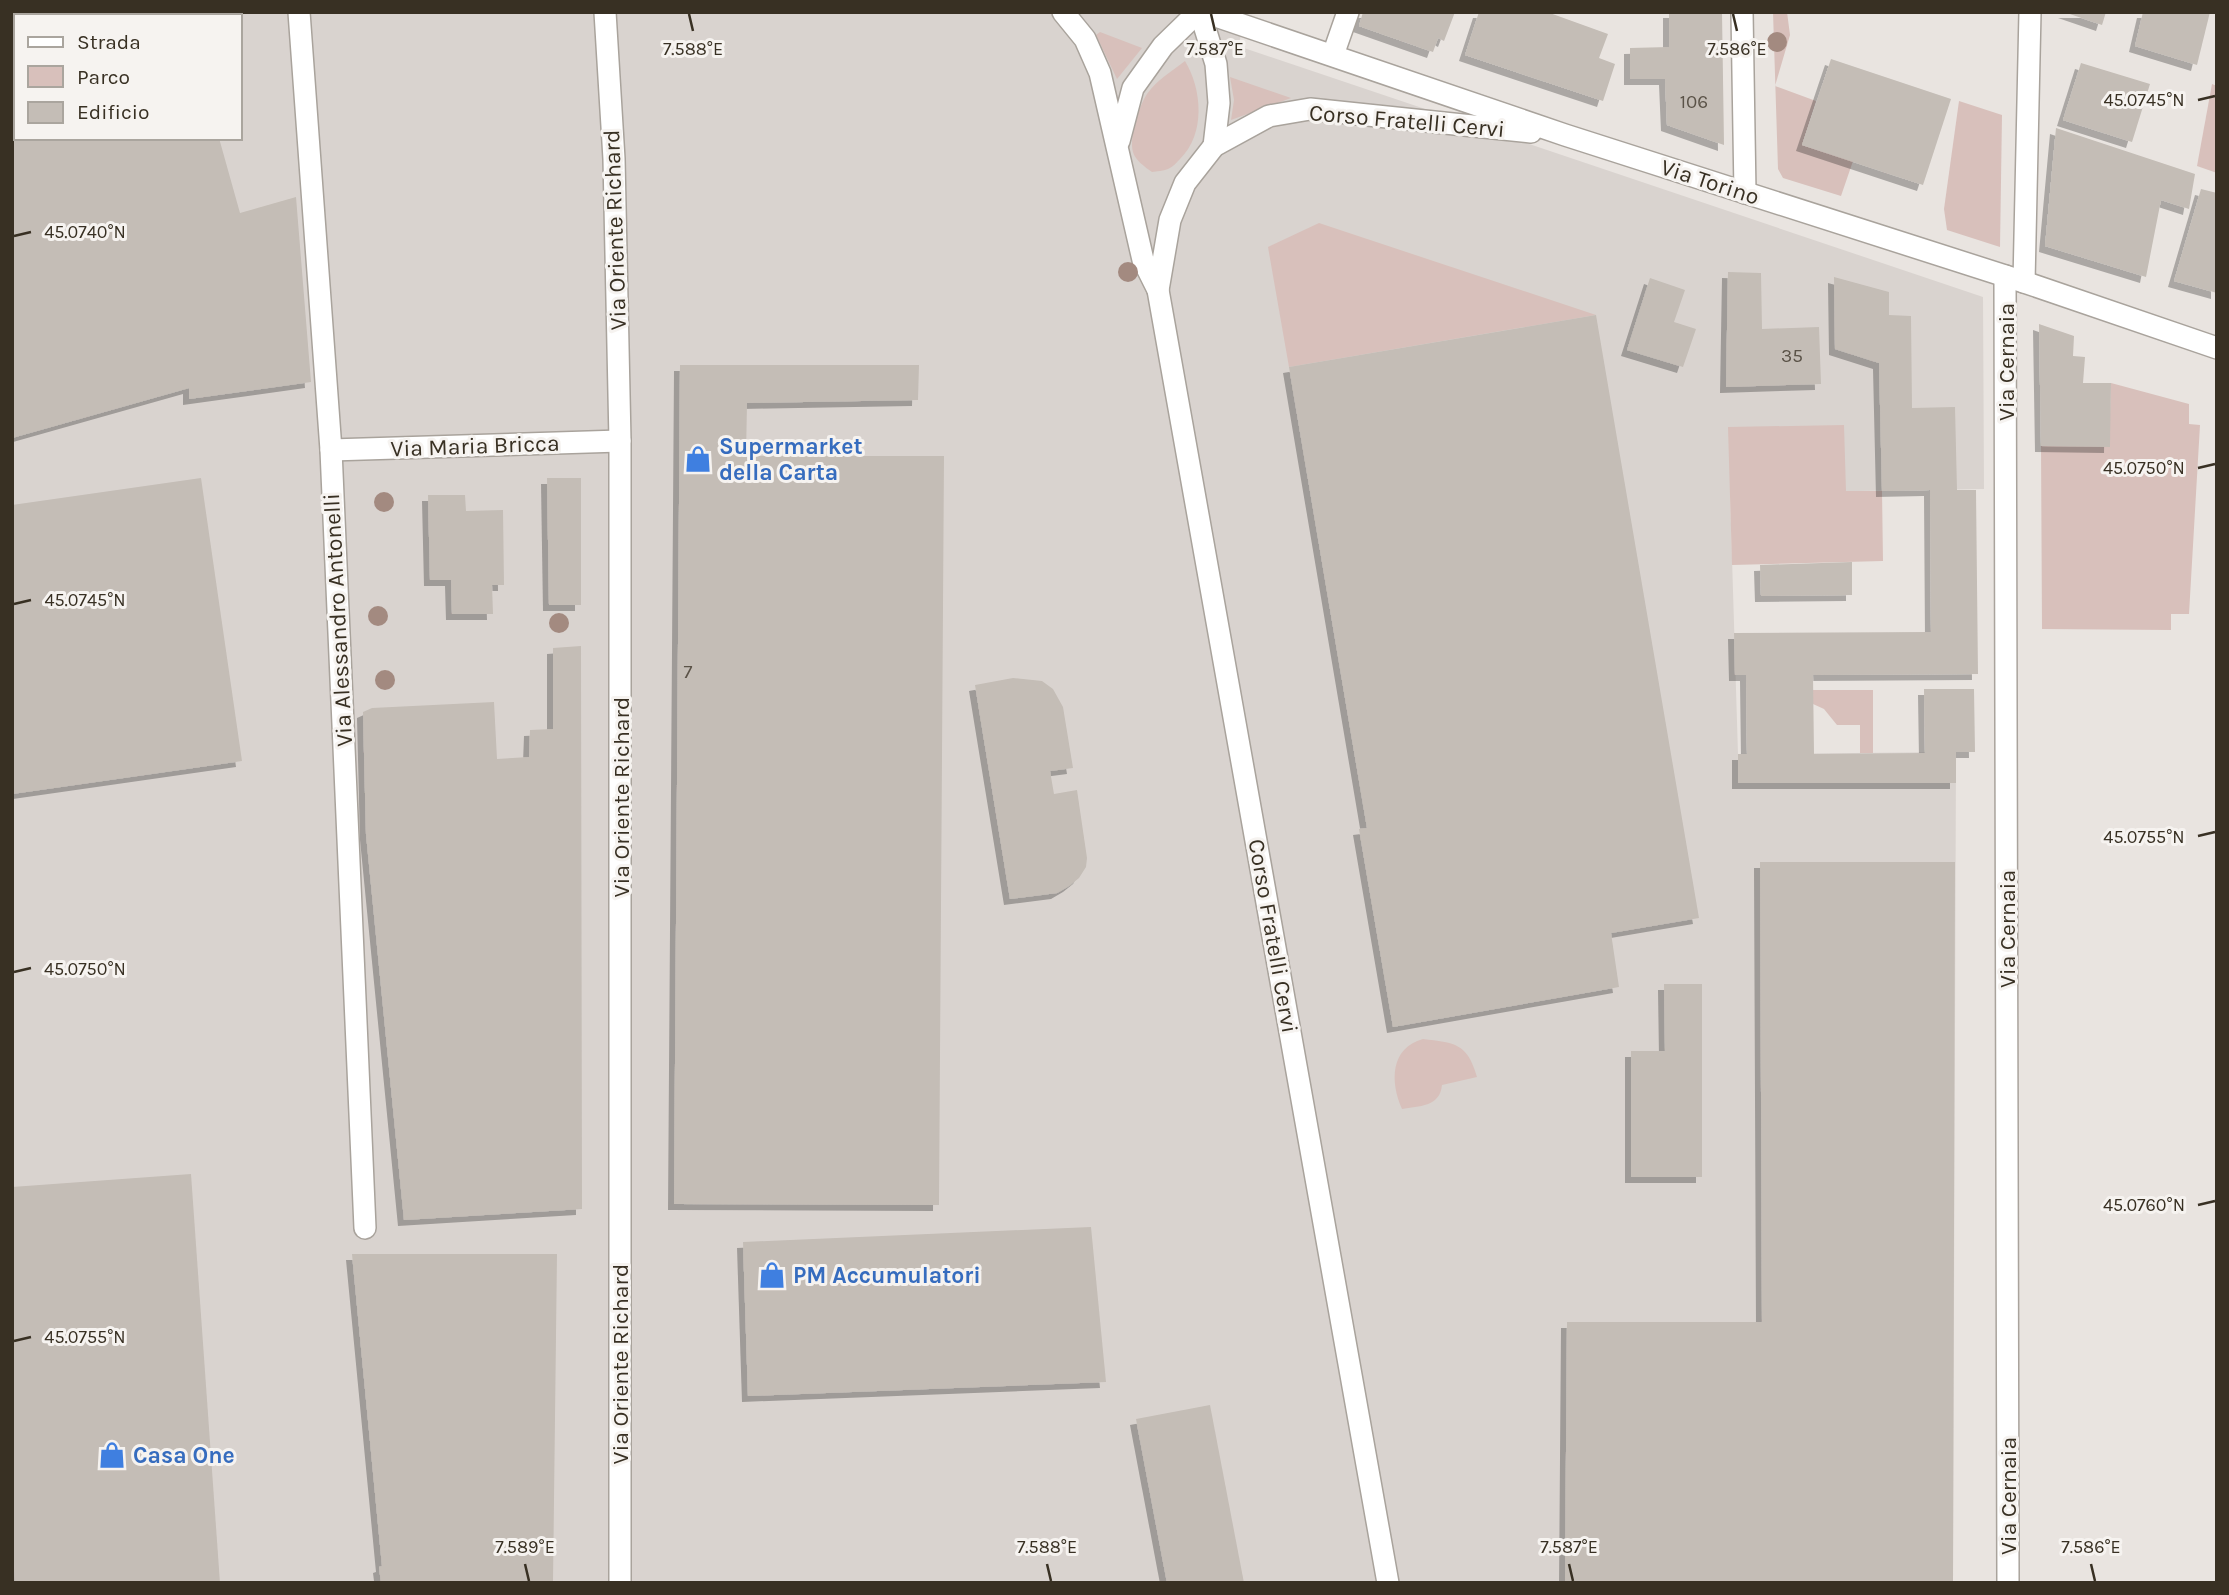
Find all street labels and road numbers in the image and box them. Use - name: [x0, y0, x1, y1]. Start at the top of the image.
- street label: Corso Fratelli Cervi: [1308, 99, 1506, 143]
- street label: Via Oriente Richard: [598, 129, 632, 331]
- street label: Via Torino: [1657, 153, 1763, 211]
- street label: Via Cernaia: [1993, 303, 2020, 421]
- street label: Via Maria Bricca: [390, 430, 560, 462]
- street label: Via Alessandro Antonelli: [318, 493, 358, 747]
- street label: Via Oriente Richard: [608, 697, 635, 897]
- street label: Corso Fratelli Cervi: [1243, 837, 1303, 1035]
- street label: Via Cernaia: [1994, 870, 2021, 988]
- street label: Via Oriente Richard: [607, 1264, 634, 1464]
- street label: Via Cernaia: [1995, 1437, 2022, 1555]

